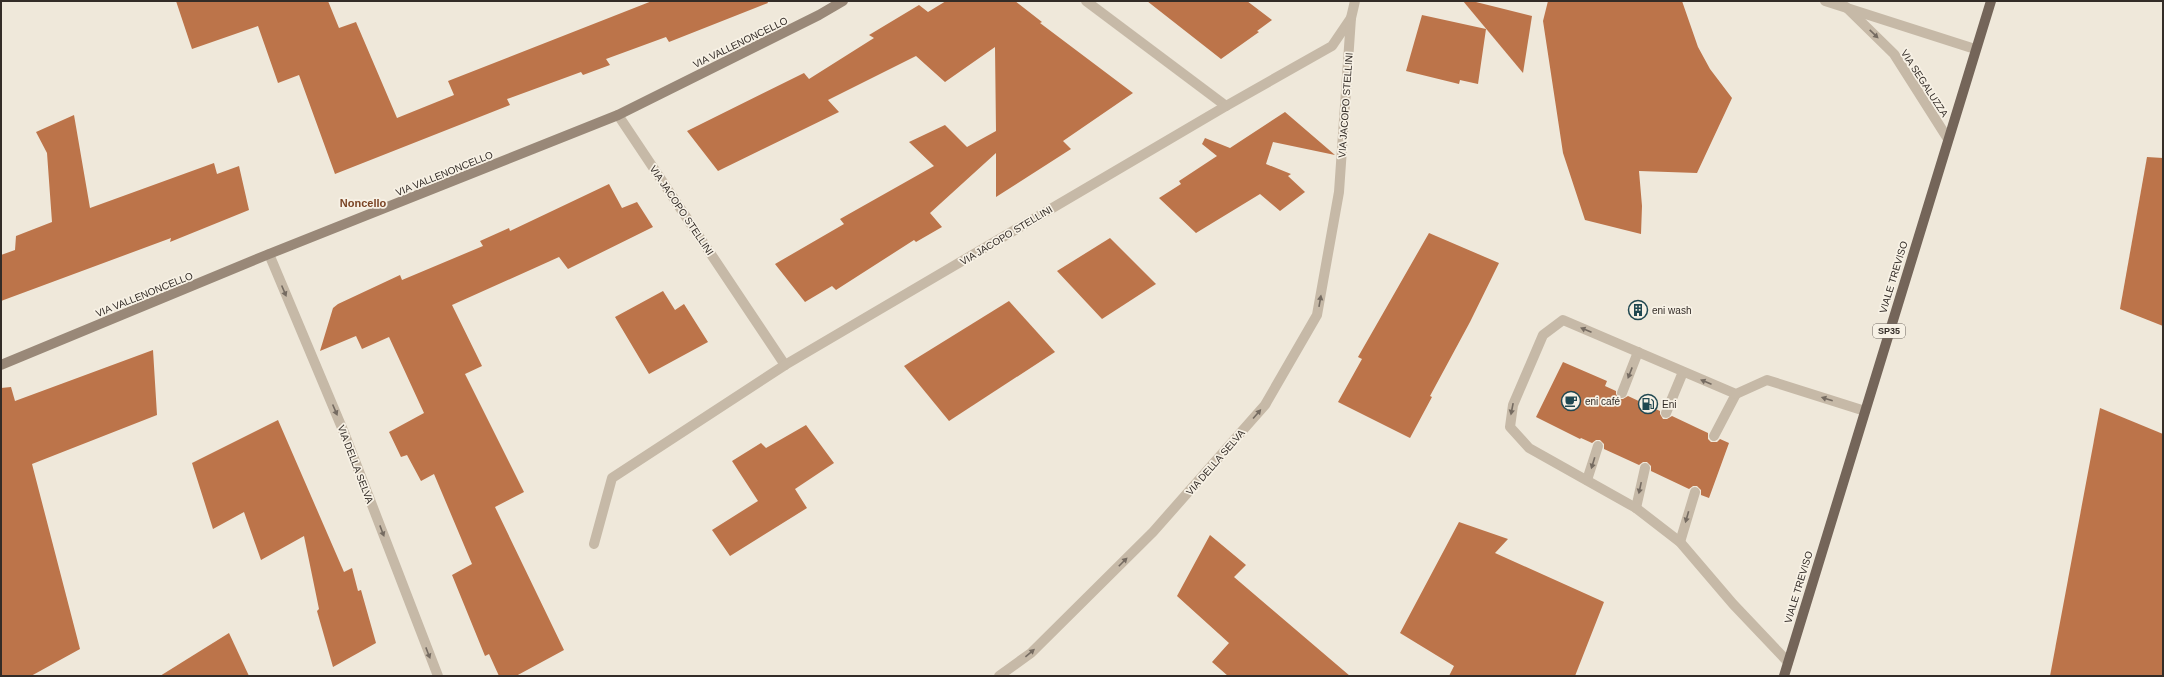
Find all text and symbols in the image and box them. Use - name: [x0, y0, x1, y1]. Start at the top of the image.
- street label: VIA VALLENONCELLO: [691, 15, 789, 70]
- one-way arrow: [1869, 29, 1879, 39]
- street label: VIA SEGALUZZA: [1899, 48, 1951, 119]
- street label: VIA JACOPO STELLINI: [1336, 52, 1355, 158]
- street label: VIA VALLENONCELLO: [394, 149, 495, 198]
- street label: VIA JACOPO STELLINI: [648, 163, 716, 257]
- district label: Noncello: [340, 197, 387, 209]
- street label: VIA JACOPO STELLINI: [958, 204, 1054, 267]
- street label: VIALE TREVISO: [1877, 240, 1910, 315]
- street label: VIA VALLENONCELLO: [94, 270, 195, 319]
- one-way arrow: [281, 285, 287, 296]
- one-way arrow: [1317, 295, 1323, 307]
- building icon: eni wash: [1627, 299, 1649, 321]
- place label: eni wash: [1652, 305, 1691, 316]
- road number: SP35: [1873, 324, 1905, 338]
- one-way arrow: [1580, 327, 1592, 333]
- one-way arrow: [1626, 367, 1632, 379]
- one-way arrow: [1699, 378, 1711, 384]
- cafe icon: eni café: [1560, 390, 1582, 412]
- fuel station icon: Eni: [1637, 393, 1659, 415]
- place label: eni café: [1585, 396, 1620, 407]
- one-way arrow: [1821, 396, 1833, 402]
- place label: Eni: [1662, 399, 1676, 410]
- one-way arrow: [1509, 403, 1515, 415]
- one-way arrow: [332, 405, 338, 417]
- one-way arrow: [1253, 409, 1262, 419]
- street label: VIA DELLA SELVA: [336, 423, 376, 505]
- street label: VIA DELLA SELVA: [1184, 427, 1247, 497]
- one-way arrow: [1590, 457, 1596, 469]
- one-way arrow: [1637, 482, 1643, 494]
- one-way arrow: [1684, 511, 1690, 523]
- one-way arrow: [379, 526, 385, 538]
- street label: VIALE TREVISO: [1782, 550, 1815, 625]
- one-way arrow: [1118, 557, 1128, 567]
- one-way arrow: [426, 647, 432, 659]
- one-way arrow: [1025, 648, 1035, 657]

